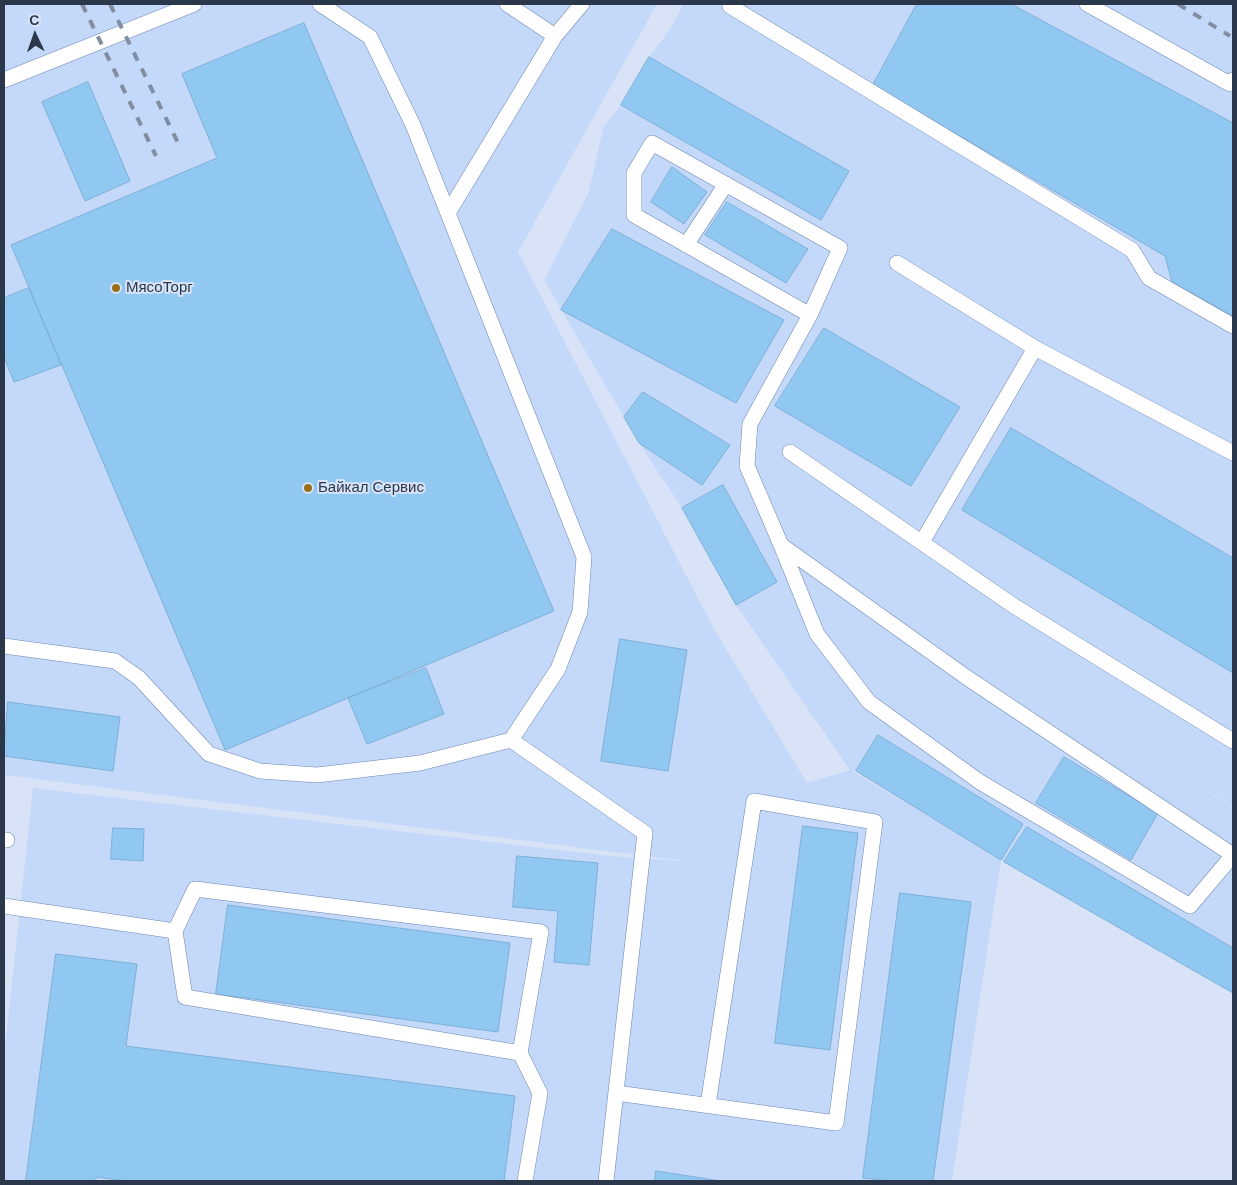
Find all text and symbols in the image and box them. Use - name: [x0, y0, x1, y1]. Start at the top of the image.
- north arrow: [10, 10, 60, 60]
- text: С: [29, 11, 40, 29]
- place label: МясоТорг: [126, 279, 193, 297]
- marker: МясоТорг: [110, 282, 122, 294]
- place label: Байкал Сервис: [318, 479, 424, 497]
- marker: Байкал Сервис: [302, 482, 314, 494]

